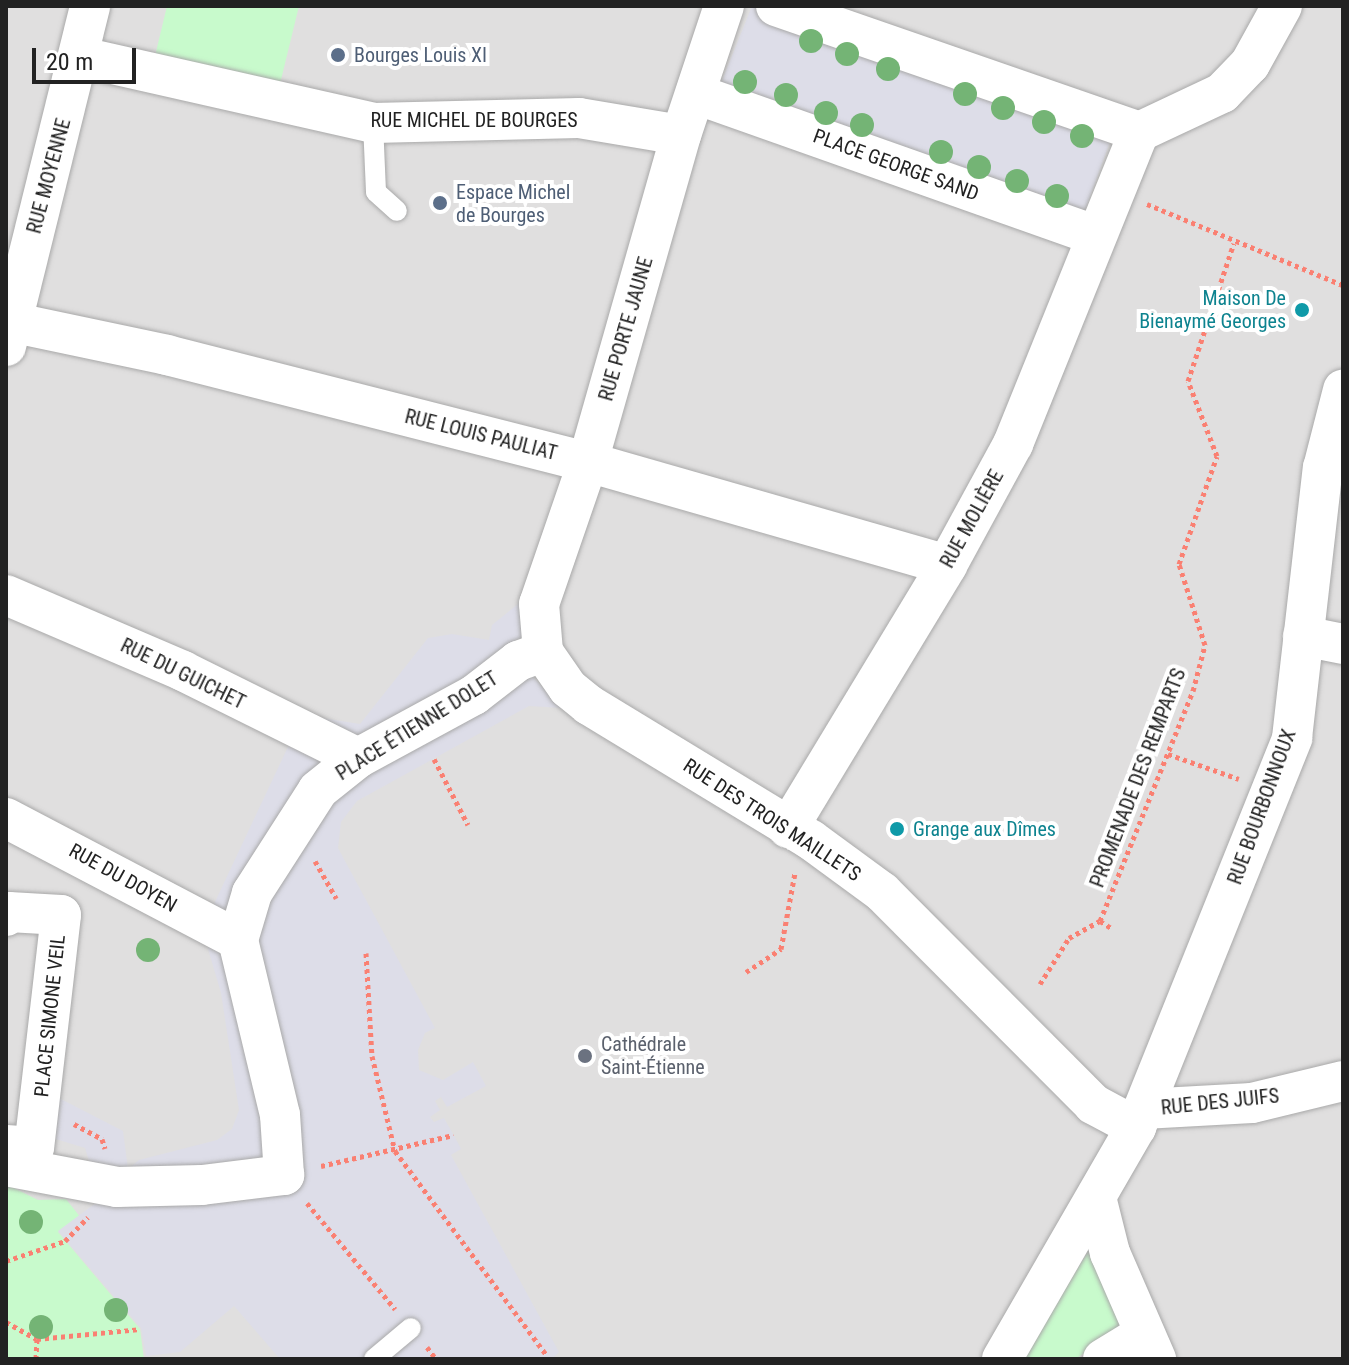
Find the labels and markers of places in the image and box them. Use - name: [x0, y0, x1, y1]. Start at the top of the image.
- place label: Bourges Louis XI: [354, 43, 487, 67]
- marker: Bourges Louis XI: [329, 46, 347, 64]
- place label: Espace Michel de Bourges: [456, 180, 570, 227]
- marker: Espace Michel de Bourges: [431, 194, 449, 212]
- place label: Maison De Bienaymé Georges: [1139, 286, 1286, 333]
- marker: Maison De Bienaymé Georges: [1293, 301, 1311, 319]
- place label: Grange aux Dîmes: [913, 817, 1056, 841]
- marker: Grange aux Dîmes: [888, 820, 906, 838]
- place label: Cathédrale Saint-Étienne: [601, 1032, 705, 1079]
- marker: Cathédrale Saint-Étienne: [576, 1047, 594, 1065]

